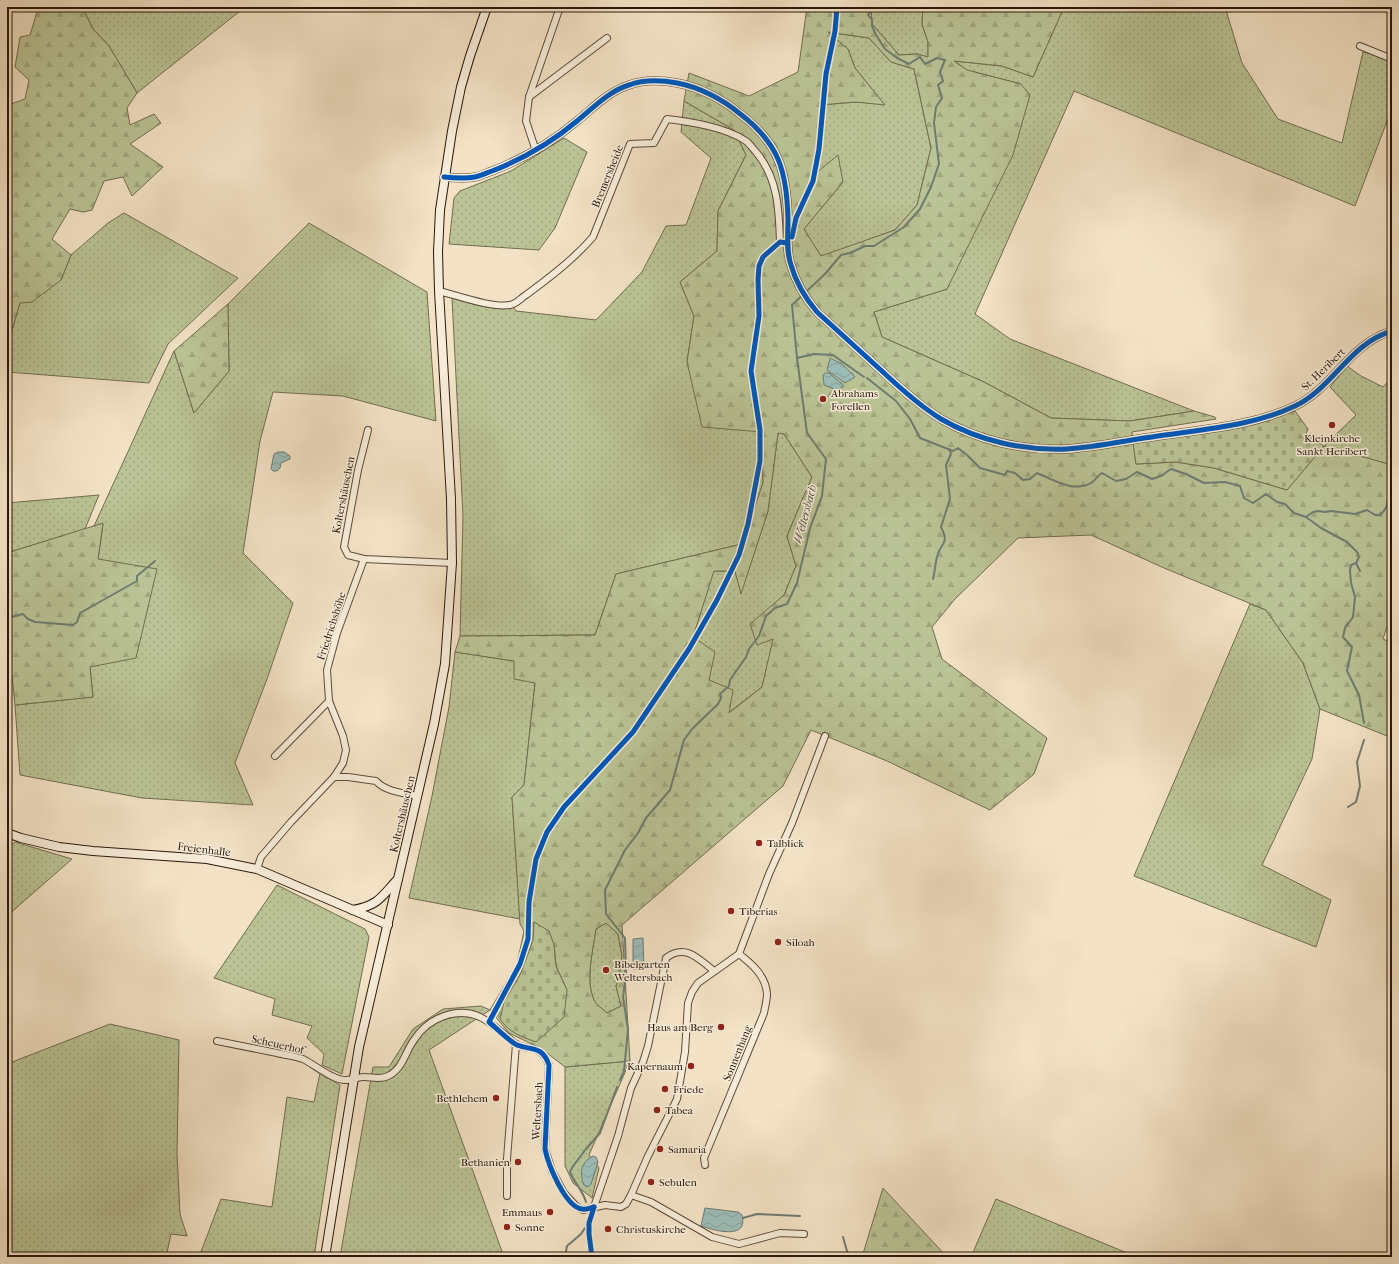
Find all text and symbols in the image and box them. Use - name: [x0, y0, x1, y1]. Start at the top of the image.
- street label: Bremersheide: [589, 142, 626, 210]
- street label: St. Heribert: [1299, 345, 1348, 393]
- place label: Abrahams Forellen: [830, 387, 878, 413]
- marker: Abrahams Forellen: [818, 394, 828, 404]
- marker: Kleinkirche Sankt Heribert: [1327, 420, 1337, 430]
- place label: Kleinkirche Sankt Heribert: [1297, 432, 1367, 458]
- street label: Koltershäuschen: [330, 455, 357, 535]
- water label: Weltersbach: [790, 483, 820, 545]
- street label: Friedrichshöhe: [314, 590, 349, 662]
- street label: Koltershäuschen: [387, 774, 418, 854]
- place label: Talblick: [767, 837, 804, 850]
- marker: Talblick: [754, 838, 764, 848]
- street label: Freienhalle: [177, 840, 232, 859]
- place label: Tiberias: [739, 905, 778, 918]
- marker: Tiberias: [726, 906, 736, 916]
- place label: Siloah: [786, 936, 816, 949]
- marker: Siloah: [773, 937, 783, 947]
- place label: Bibelgarten Weltersbach: [613, 958, 673, 984]
- marker: Bibelgarten Weltersbach: [601, 965, 611, 975]
- place label: Haus am Berg: [647, 1021, 713, 1034]
- marker: Haus am Berg: [716, 1022, 726, 1032]
- street label: Sonnenhang: [720, 1023, 755, 1083]
- street label: Scheuerhof: [250, 1032, 308, 1057]
- place label: Kapernaum: [627, 1060, 684, 1073]
- marker: Kapernaum: [686, 1061, 696, 1071]
- street label: Weltersbach: [529, 1081, 546, 1142]
- place label: Friede: [673, 1083, 704, 1096]
- marker: Friede: [660, 1084, 670, 1094]
- place label: Bethlehem: [436, 1092, 489, 1105]
- marker: Bethlehem: [491, 1093, 501, 1103]
- place label: Tabea: [665, 1104, 694, 1117]
- marker: Tabea: [652, 1105, 662, 1115]
- place label: Samaria: [668, 1143, 707, 1156]
- marker: Samaria: [655, 1144, 665, 1154]
- place label: Bethanien: [461, 1156, 511, 1169]
- marker: Bethanien: [513, 1157, 523, 1167]
- place label: Sebulen: [659, 1176, 697, 1189]
- marker: Sebulen: [646, 1177, 656, 1187]
- place label: Emmaus: [502, 1206, 542, 1219]
- marker: Emmaus: [545, 1207, 555, 1217]
- place label: Sonne: [515, 1221, 545, 1234]
- marker: Sonne: [502, 1222, 512, 1232]
- place label: Christuskirche: [616, 1223, 686, 1236]
- marker: Christuskirche: [603, 1224, 613, 1234]

